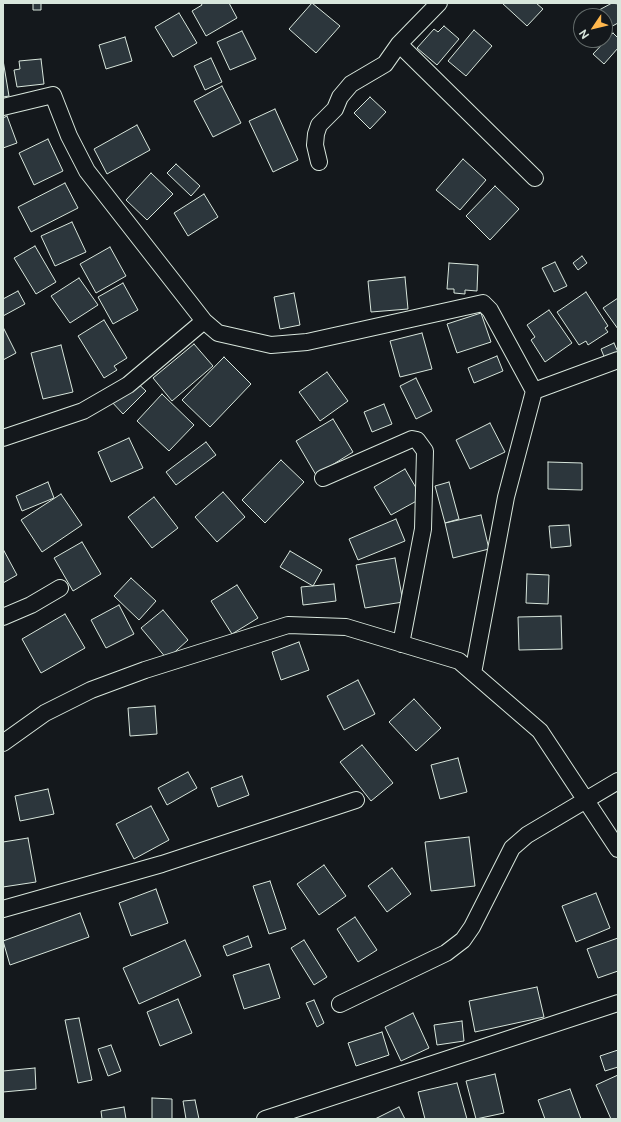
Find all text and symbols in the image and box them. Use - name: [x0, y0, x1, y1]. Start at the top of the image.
- north arrow: [573, 8, 613, 48]
- text: N: [577, 27, 591, 41]

